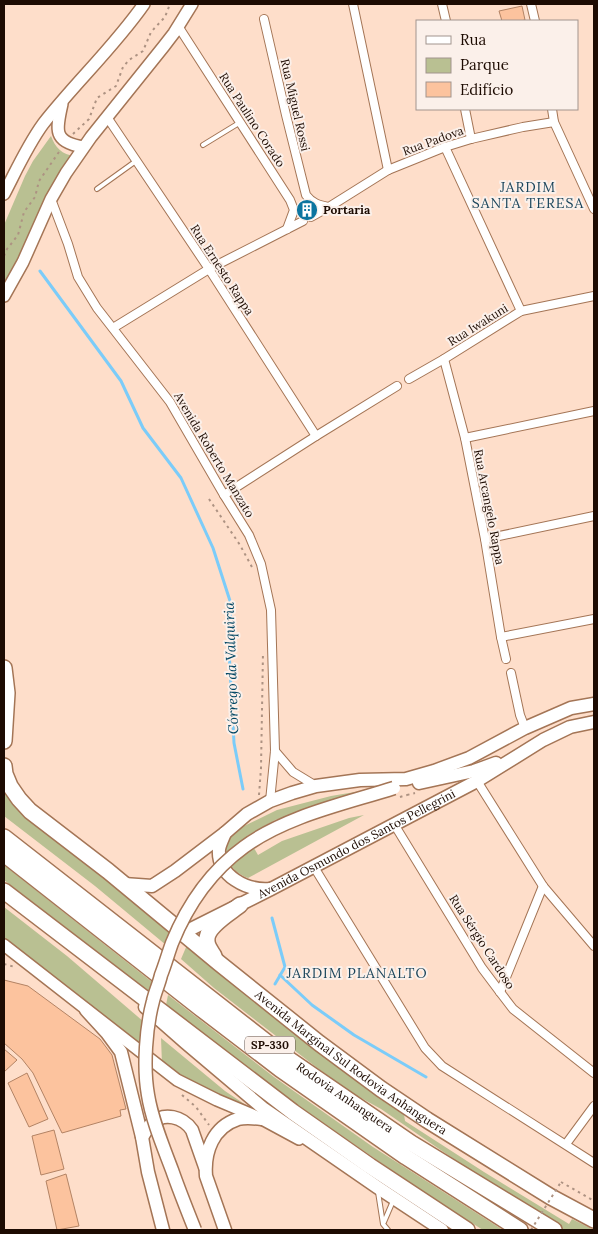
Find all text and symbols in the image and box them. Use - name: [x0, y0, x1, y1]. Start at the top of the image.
- legend: [416, 20, 578, 110]
- text: Rua: [460, 30, 486, 49]
- text: Parque: [460, 55, 509, 74]
- street label: Rua Miguel Rossi: [278, 57, 313, 152]
- street label: Rua Paulino Corado: [216, 70, 289, 170]
- text: Edifício: [460, 80, 513, 99]
- street label: Rua Padova: [400, 123, 465, 158]
- district label: JARDIM SANTA TERESA: [472, 178, 584, 212]
- building icon: Portaria: [295, 198, 319, 222]
- place label: Portaria: [323, 202, 371, 217]
- street label: Rua Ernesto Rappa: [188, 222, 257, 318]
- street label: Rua Iwakuni: [445, 300, 510, 349]
- street label: Avenida Roberto Manzato: [171, 389, 258, 520]
- street label: Rua Arcangelo Rappa: [471, 448, 508, 566]
- water label: Córrego da Valquiria: [220, 601, 242, 734]
- street label: Avenida Osmundo dos Santos Pellegrini: [254, 786, 458, 902]
- street label: Rua Sérgio Cardoso: [446, 892, 519, 992]
- district label: JARDIM PLANALTO: [285, 964, 428, 982]
- street label: Avenida Marginal Sul Rodovia Anhanguera: [253, 987, 451, 1137]
- road number: SP-330: [245, 1036, 295, 1054]
- street label: Rodovia Anhanguera: [293, 1059, 395, 1135]

